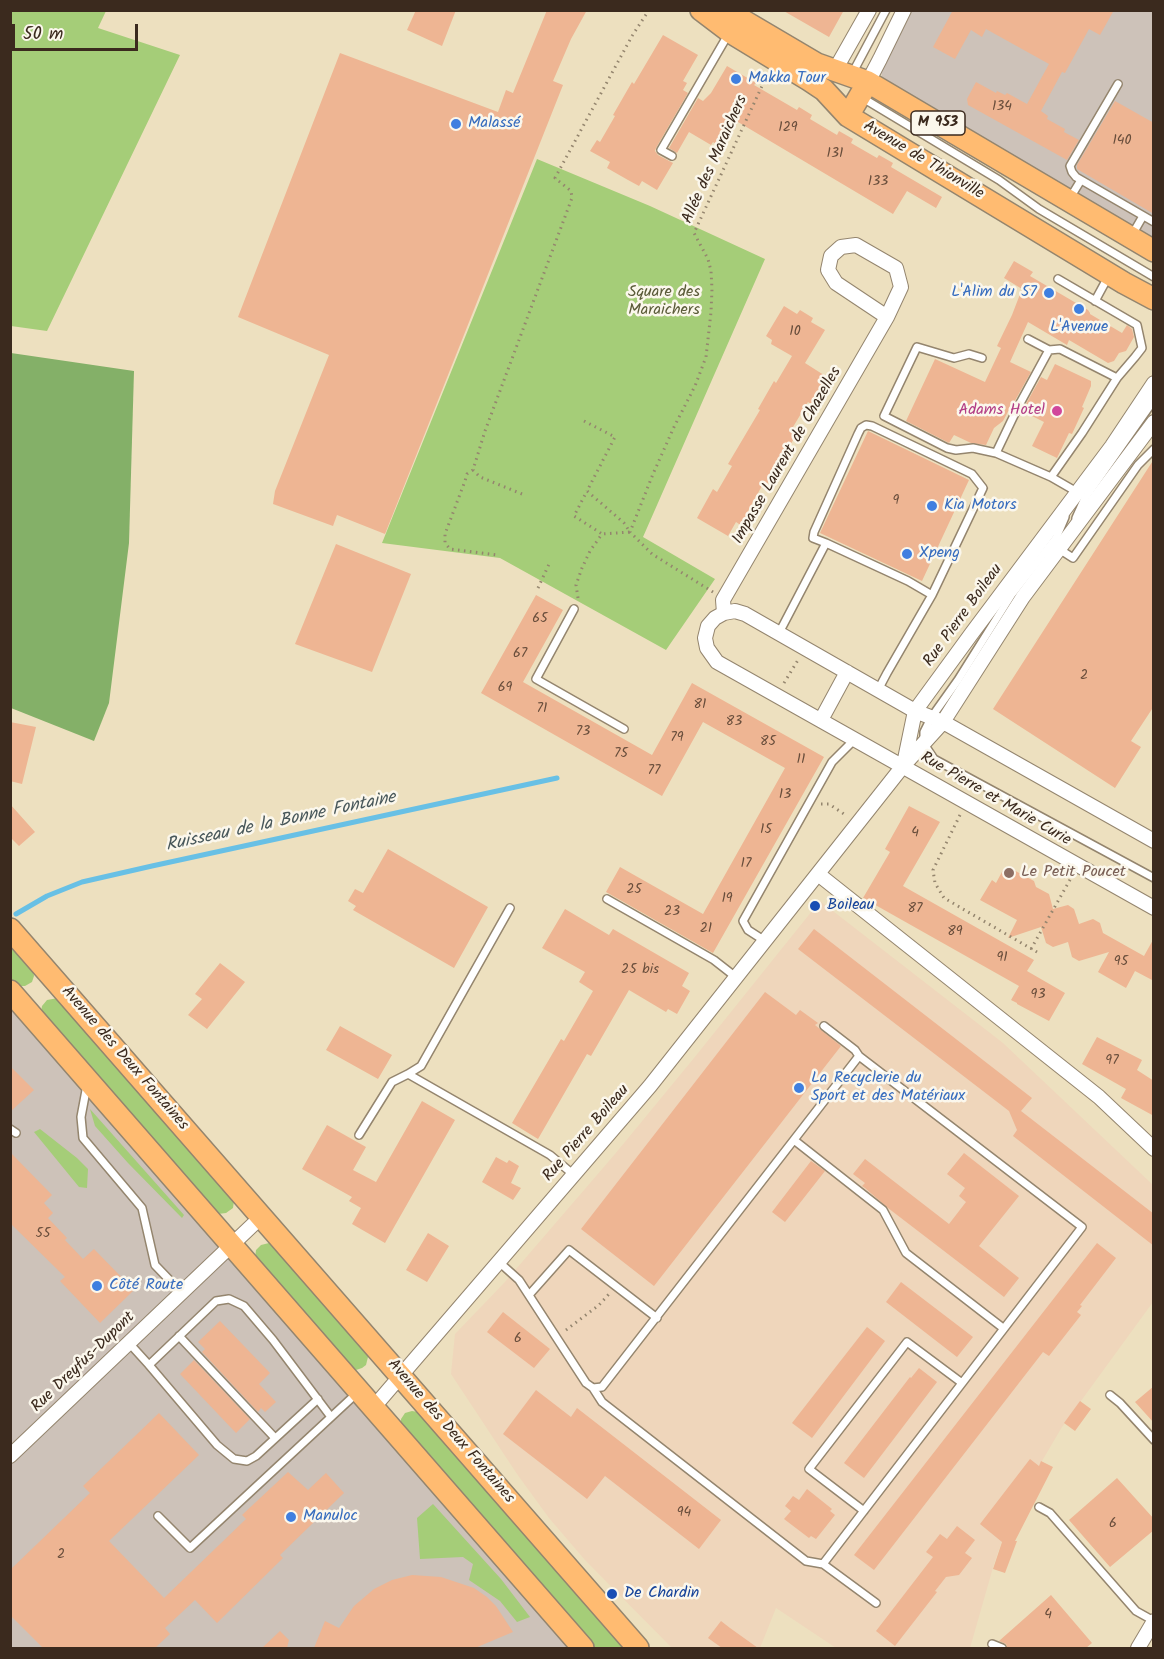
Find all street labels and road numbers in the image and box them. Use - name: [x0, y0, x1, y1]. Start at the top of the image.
- street label: Allée des Maraichers: [679, 93, 753, 227]
- road number: M 953: [911, 111, 965, 135]
- street label: Avenue de Thionville: [859, 117, 987, 205]
- street label: Impasse Laurent de Chazelles: [729, 364, 847, 548]
- street label: Rue Pierre Boileau: [920, 561, 1008, 671]
- street label: Rue Pierre et Marie Curie: [916, 749, 1074, 851]
- street label: Avenue des Deux Fontaines: [56, 983, 192, 1135]
- street label: Rue Pierre Boileau: [540, 1082, 634, 1186]
- street label: Rue Dreyfus-Dupont: [28, 1309, 140, 1417]
- street label: Avenue des Deux Fontaines: [382, 1356, 518, 1508]

